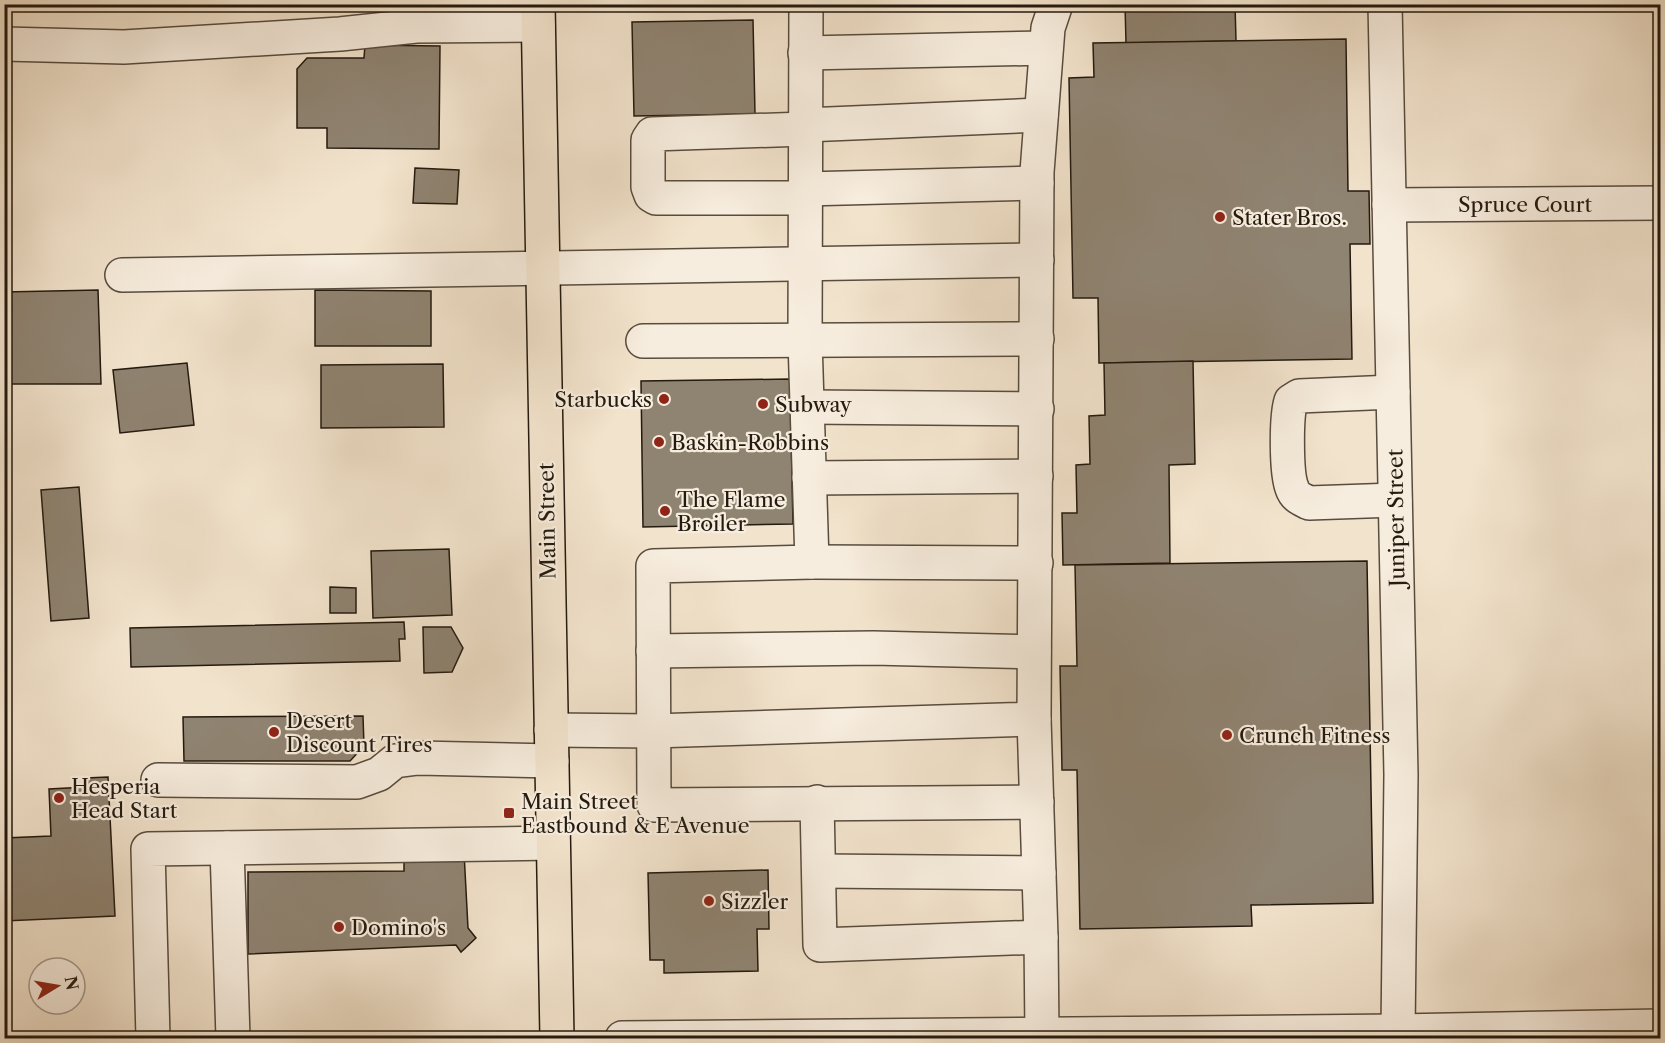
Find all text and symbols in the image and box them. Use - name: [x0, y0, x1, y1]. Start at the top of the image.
- street label: Spruce Court: [1458, 192, 1593, 217]
- place label: Stater Bros.: [1232, 205, 1347, 230]
- marker: Stater Bros.: [1213, 210, 1227, 224]
- place label: Starbucks: [554, 387, 652, 412]
- marker: Starbucks: [657, 392, 671, 406]
- place label: Subway: [775, 392, 852, 417]
- marker: Subway: [756, 397, 770, 411]
- place label: Baskin-Robbins: [671, 430, 829, 455]
- marker: Baskin-Robbins: [652, 435, 666, 449]
- street label: Juniper Street: [1382, 448, 1410, 590]
- street label: Main Street: [533, 462, 561, 580]
- place label: The Flame Broiler: [677, 487, 785, 536]
- marker: The Flame Broiler: [658, 504, 672, 518]
- place label: Desert Discount Tires: [286, 708, 432, 757]
- place label: Crunch Fitness: [1239, 723, 1391, 748]
- marker: Desert Discount Tires: [267, 725, 281, 739]
- marker: Crunch Fitness: [1220, 728, 1234, 742]
- place label: Hesperia Head Start: [71, 774, 178, 823]
- place label: Main Street Eastbound & E Avenue: [521, 789, 749, 838]
- marker: Hesperia Head Start: [52, 791, 66, 805]
- marker: Main Street Eastbound & E Avenue: [502, 806, 516, 820]
- place label: Sizzler: [721, 889, 789, 914]
- marker: Sizzler: [702, 894, 716, 908]
- place label: Domino's: [351, 915, 446, 940]
- marker: Domino's: [332, 920, 346, 934]
- north arrow: [27, 956, 87, 1016]
- text: N: [61, 974, 83, 992]

